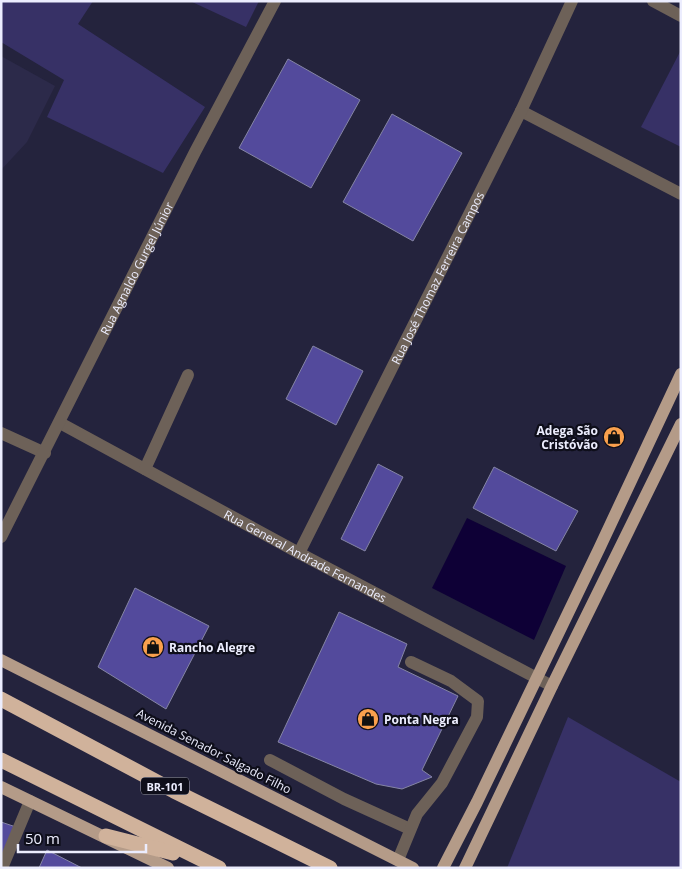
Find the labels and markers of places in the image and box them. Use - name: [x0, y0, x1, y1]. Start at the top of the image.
- place label: Adega São Cristóvão: [537, 422, 598, 453]
- shop icon: Adega São Cristóvão: [602, 425, 626, 449]
- shop icon: Rancho Alegre: [141, 635, 165, 659]
- place label: Rancho Alegre: [169, 639, 255, 656]
- shop icon: Ponta Negra: [356, 707, 380, 731]
- place label: Ponta Negra: [384, 711, 459, 728]

